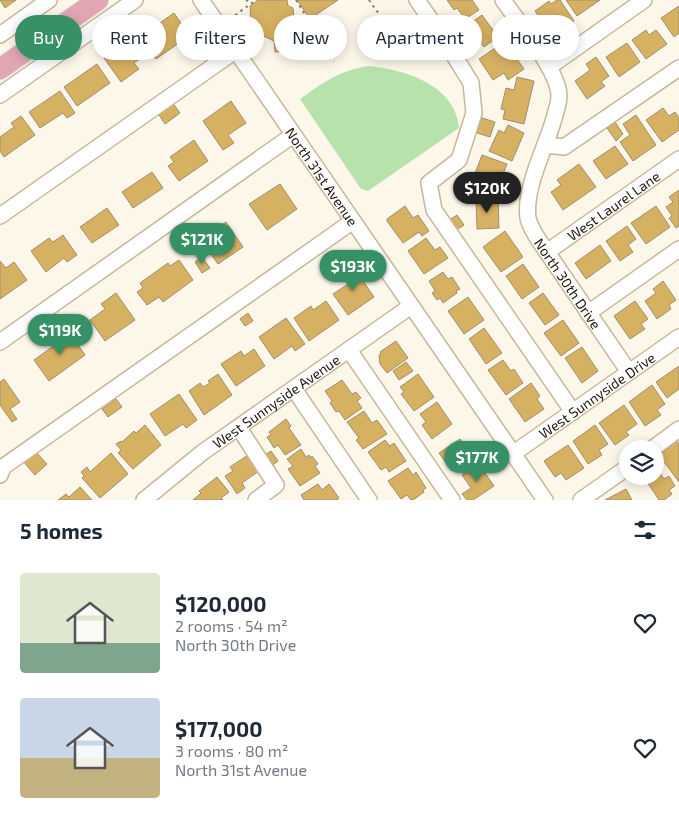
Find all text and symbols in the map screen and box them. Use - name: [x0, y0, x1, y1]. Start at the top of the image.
- chip: Buy: [15, 15, 82, 60]
- chip: Rent: [92, 15, 166, 60]
- chip: Filters: [176, 15, 264, 60]
- chip: New: [274, 15, 347, 60]
- chip: Apartment: [357, 15, 482, 60]
- chip: House: [492, 15, 579, 60]
- street label: North 31st Avenue: [283, 124, 362, 229]
- street label: West Laurel Lane: [564, 167, 663, 244]
- pin: $120K: [452, 172, 522, 214]
- text: $120K: [464, 178, 510, 197]
- pin: $121K: [167, 222, 237, 265]
- text: $121K: [181, 229, 223, 248]
- street label: North 30th Drive: [531, 235, 605, 332]
- pin: $193K: [318, 250, 388, 292]
- text: $193K: [331, 256, 375, 275]
- pin: $119K: [25, 314, 95, 356]
- text: $119K: [39, 320, 81, 339]
- street label: West Sunnyside Drive: [535, 348, 658, 442]
- street label: West Sunnyside Avenue: [209, 350, 343, 451]
- pin: $177K: [442, 440, 512, 483]
- map controls: [619, 440, 664, 485]
- button: layers: [619, 440, 664, 485]
- text: $177K: [455, 447, 499, 466]
- icon: filters: [631, 516, 659, 544]
- text: 5 homes: [20, 518, 103, 543]
- text: $120,000: [175, 591, 267, 616]
- icon: home: [60, 593, 120, 653]
- icon: heart: [631, 609, 659, 637]
- text: 2 rooms · 54 m²: [175, 616, 288, 635]
- text: North 30th Drive: [175, 635, 296, 654]
- text: $177,000: [175, 716, 262, 741]
- icon: home: [60, 718, 120, 778]
- icon: heart: [631, 734, 659, 762]
- text: 3 rooms · 80 m²: [175, 741, 288, 760]
- text: North 31st Avenue: [175, 760, 307, 779]

